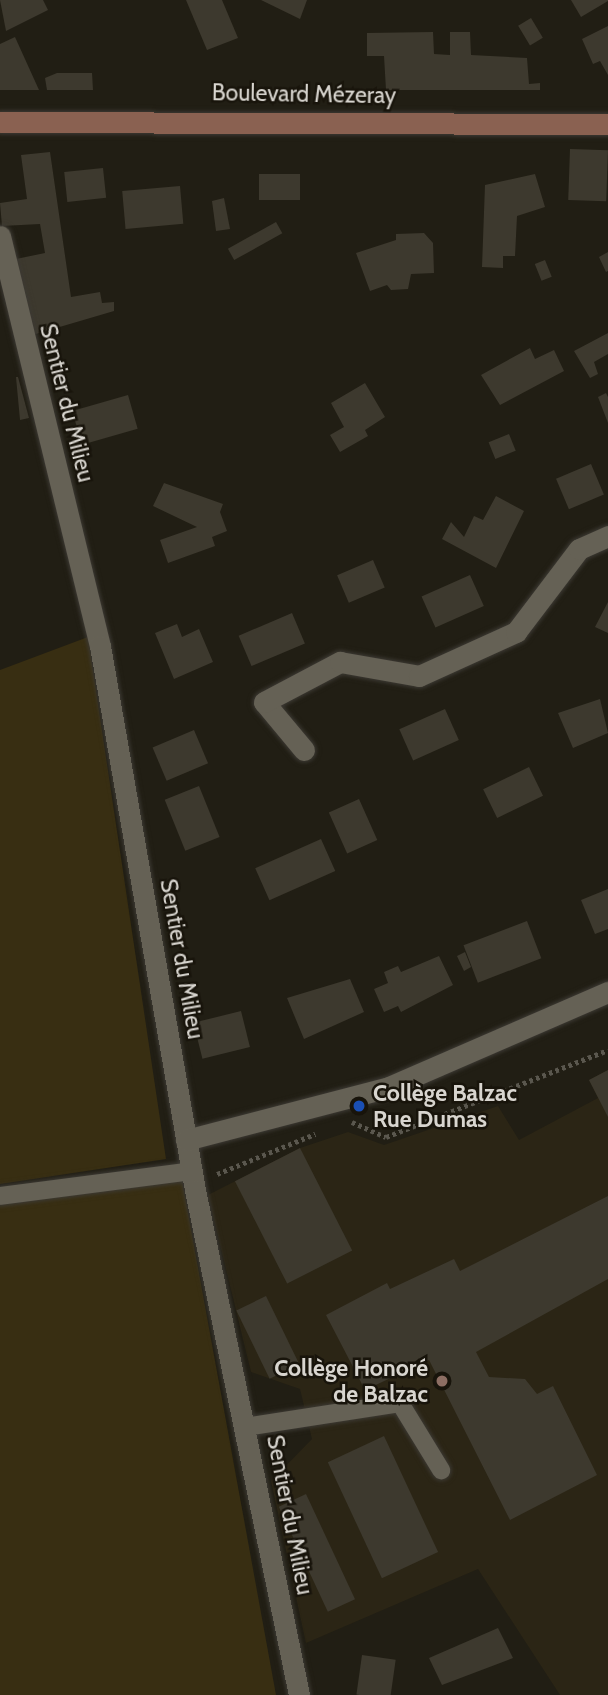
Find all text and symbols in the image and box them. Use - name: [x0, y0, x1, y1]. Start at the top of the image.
- street label: Boulevard Mézeray: [212, 79, 396, 109]
- street label: Sentier du Milieu: [34, 321, 100, 485]
- street label: Sentier du Milieu: [154, 877, 210, 1041]
- place label: Collège Balzac Rue Dumas: [373, 1079, 517, 1133]
- marker: Collège Balzac Rue Dumas: [351, 1098, 367, 1114]
- place label: Collège Honoré de Balzac: [274, 1354, 428, 1408]
- marker: Collège Honoré de Balzac: [434, 1373, 450, 1389]
- street label: Sentier du Milieu: [261, 1433, 319, 1597]

